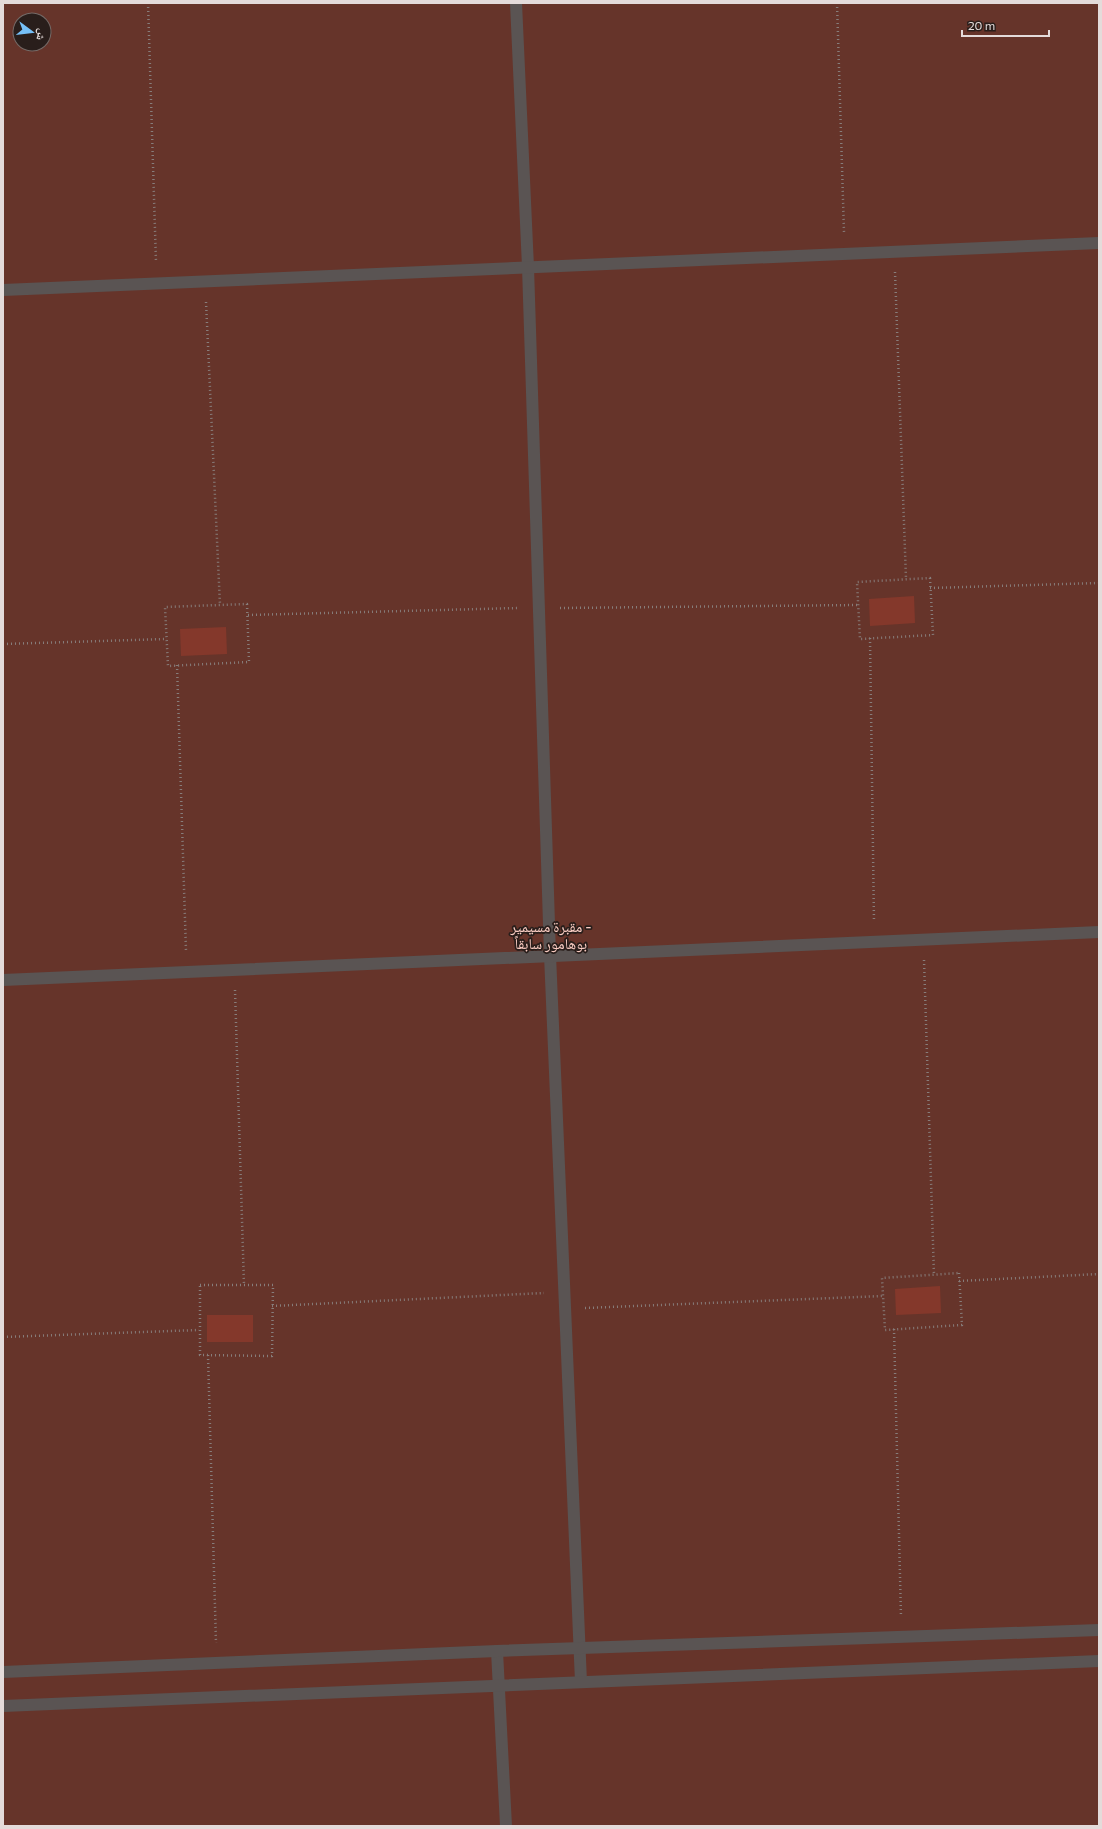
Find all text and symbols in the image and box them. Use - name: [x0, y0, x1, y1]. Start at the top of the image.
- north arrow: [12, 12, 52, 52]
- scale bar: [962, 12, 1049, 38]
- text: 20 m: [968, 18, 995, 32]
- text: ش: [32, 27, 50, 42]
- park label: مقبرة مسيمير - بوهامور سابقاً: [509, 917, 592, 953]

